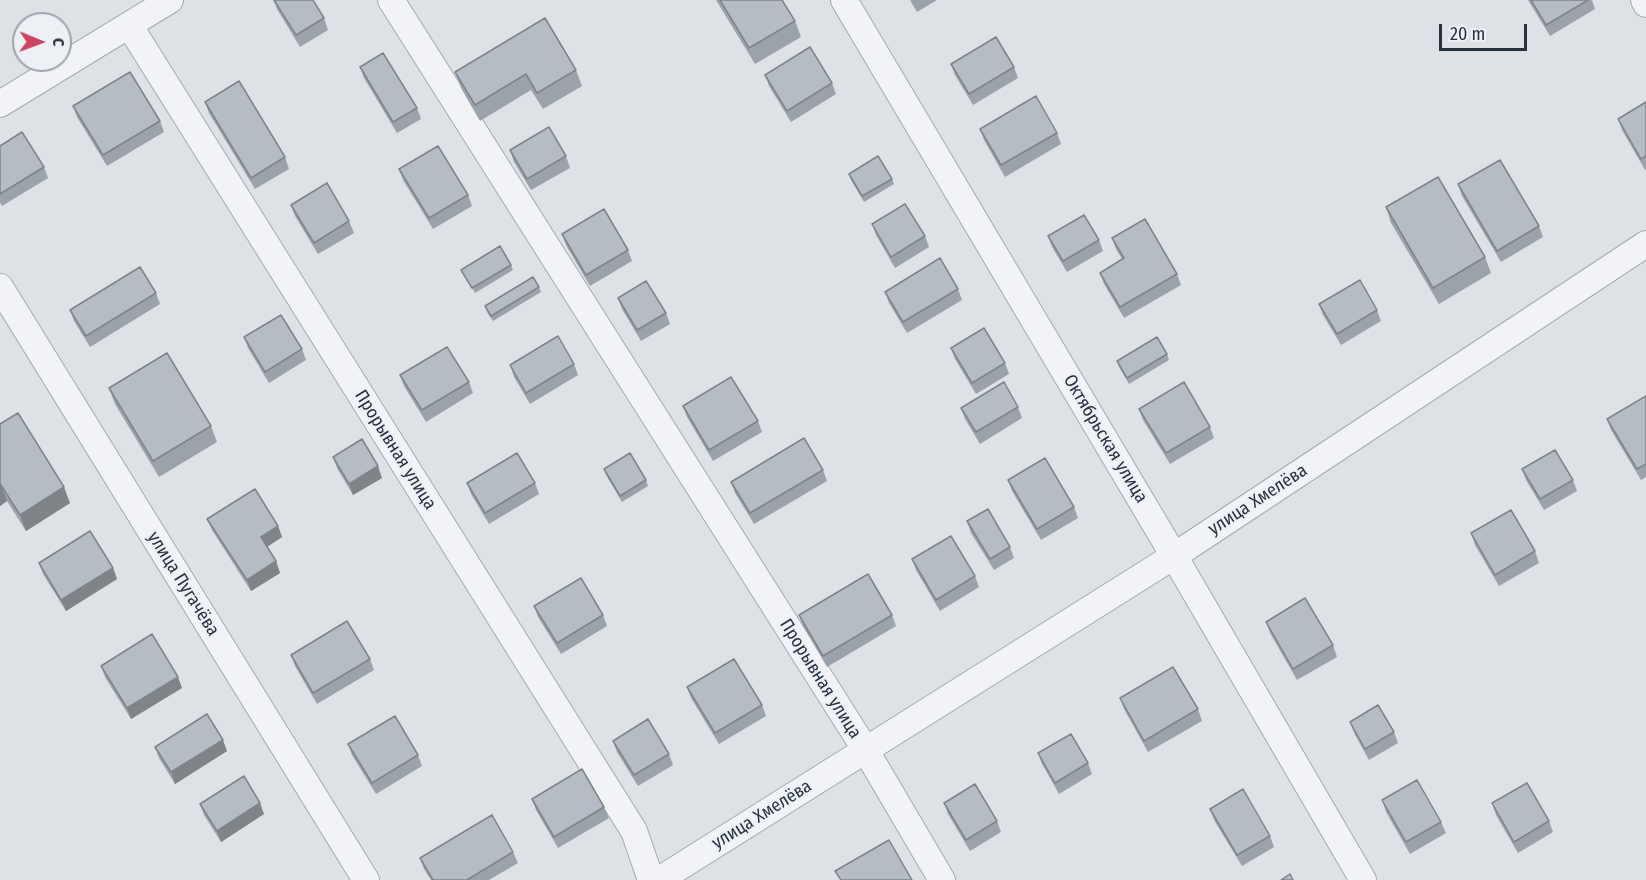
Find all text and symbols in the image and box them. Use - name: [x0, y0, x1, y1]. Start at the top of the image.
- north arrow: [12, 12, 72, 72]
- scale bar: [1442, 12, 1530, 50]
- text: 20 m: [1450, 23, 1485, 45]
- text: С: [49, 38, 68, 47]
- street label: Октябрьская улица: [1058, 371, 1152, 507]
- street label: Прорывная улица: [349, 386, 441, 514]
- street label: улица Хмелёва: [1204, 460, 1312, 540]
- street label: улица Пугачёва: [142, 528, 224, 640]
- street label: Прорывная улица: [774, 615, 866, 743]
- street label: улица Хмелёва: [708, 776, 816, 854]

